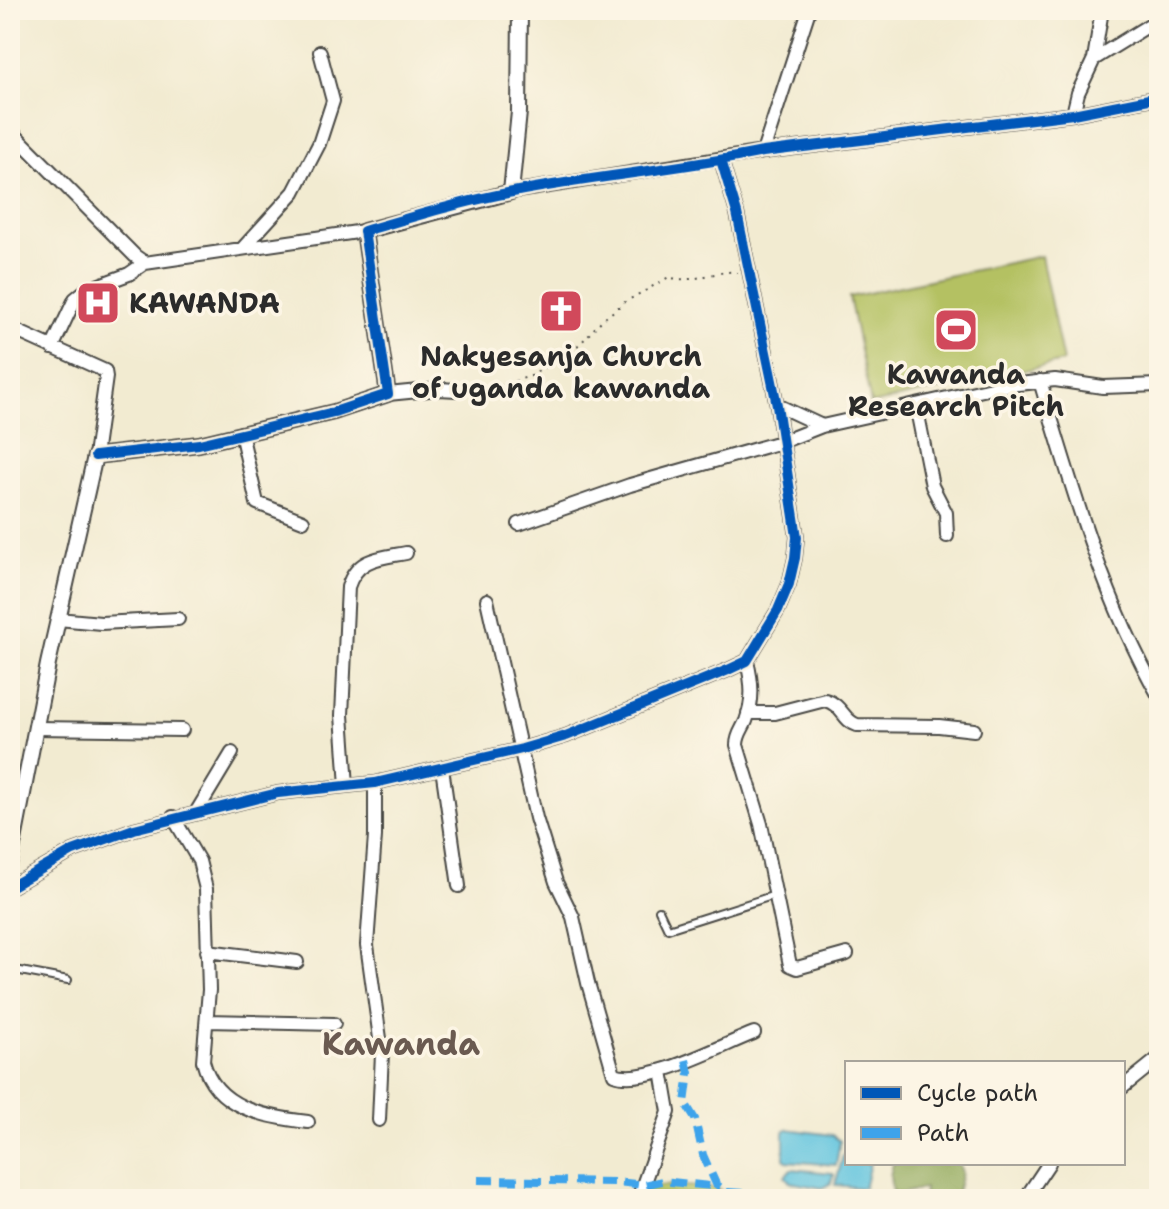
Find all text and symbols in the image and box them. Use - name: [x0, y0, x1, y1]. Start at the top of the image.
- hospital icon: KAWANDA: [74, 279, 122, 327]
- place label: KAWANDA: [129, 284, 280, 322]
- church icon: Nakyesanja Church of uganda kawanda: [537, 287, 585, 335]
- sports icon: Kawanda Research Pitch: [932, 306, 980, 354]
- place label: Nakyesanja Church of uganda kawanda: [412, 337, 710, 407]
- place label: Kawanda Research Pitch: [848, 355, 1064, 425]
- district label: Kawanda: [322, 1022, 480, 1065]
- legend: [845, 1061, 1125, 1165]
- text: Cycle path: [917, 1077, 1038, 1109]
- text: Path: [917, 1117, 969, 1149]

